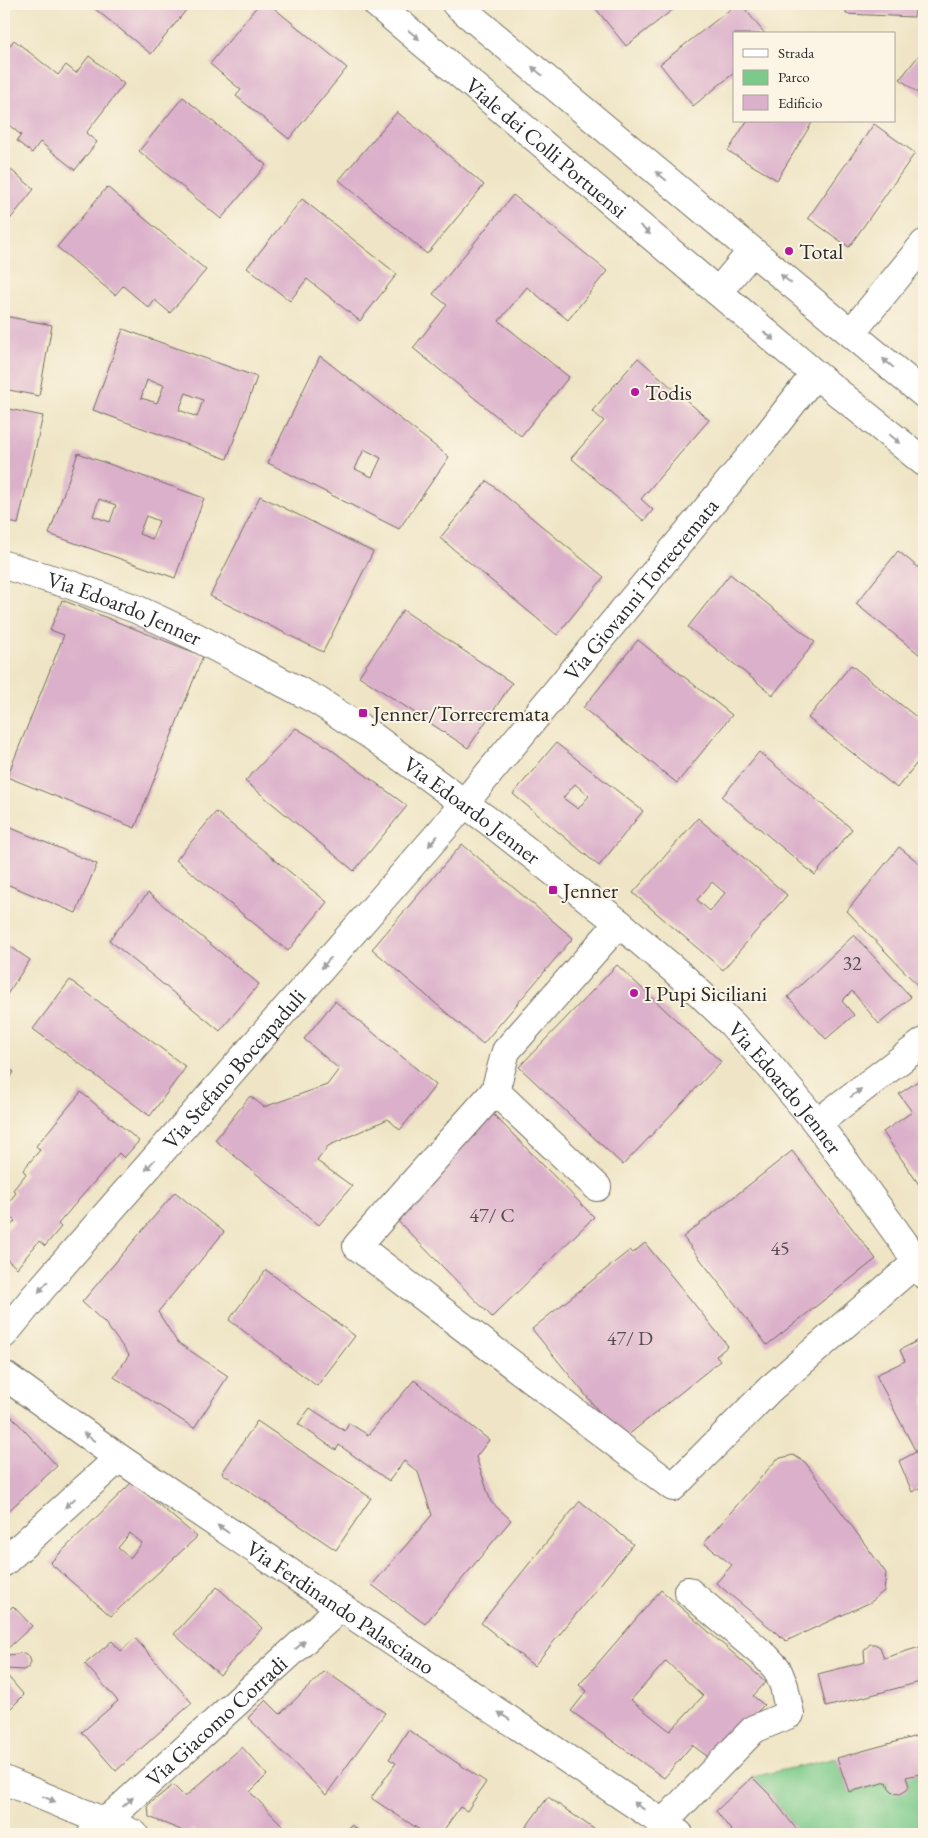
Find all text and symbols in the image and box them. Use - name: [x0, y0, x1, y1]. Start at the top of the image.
- one-way arrow: [408, 29, 420, 40]
- legend: [733, 32, 896, 122]
- text: Strada: [778, 43, 814, 62]
- one-way arrow: [530, 66, 543, 77]
- text: Parco: [778, 67, 810, 86]
- street label: Viale dei Colli Portuensi: [459, 71, 633, 224]
- text: Edificio: [778, 93, 822, 112]
- one-way arrow: [655, 170, 668, 181]
- one-way arrow: [639, 225, 652, 236]
- place label: Total: [799, 237, 843, 266]
- marker: Total: [783, 245, 795, 257]
- one-way arrow: [780, 274, 793, 285]
- one-way arrow: [762, 330, 775, 341]
- one-way arrow: [881, 358, 894, 369]
- place label: Todis: [645, 378, 692, 407]
- marker: Todis: [629, 386, 641, 398]
- one-way arrow: [888, 433, 901, 444]
- street label: Via Giovanni Torrecremata: [557, 492, 725, 687]
- street label: Via Edoardo Jenner: [44, 565, 207, 653]
- place label: Jenner/Torrecremata: [371, 699, 550, 728]
- marker: Jenner/Torrecremata: [357, 707, 369, 719]
- street label: Via Edoardo Jenner: [397, 750, 547, 872]
- one-way arrow: [427, 834, 438, 847]
- place label: Jenner: [561, 876, 619, 905]
- marker: Jenner: [547, 884, 559, 896]
- house number: 32: [842, 950, 862, 976]
- one-way arrow: [320, 957, 332, 969]
- place label: I Pupi Siciliani: [644, 979, 767, 1008]
- street label: Via Stefano Boccapaduli: [156, 983, 312, 1155]
- marker: I Pupi Siciliani: [628, 987, 640, 999]
- street label: Via Edoardo Jenner: [721, 1015, 849, 1160]
- one-way arrow: [849, 1088, 862, 1099]
- one-way arrow: [144, 1158, 156, 1170]
- house number: 47/ C: [469, 1202, 515, 1228]
- house number: 45: [770, 1235, 790, 1261]
- one-way arrow: [38, 1281, 49, 1293]
- house number: 47/ D: [607, 1325, 653, 1351]
- one-way arrow: [82, 1432, 96, 1442]
- one-way arrow: [64, 1497, 76, 1509]
- one-way arrow: [216, 1524, 230, 1534]
- street label: Via Ferdinando Palasciano: [241, 1534, 441, 1681]
- one-way arrow: [293, 1639, 305, 1651]
- street label: Via Giacomo Corradi: [140, 1649, 293, 1793]
- one-way arrow: [497, 1712, 511, 1721]
- one-way arrow: [42, 1796, 56, 1804]
- one-way arrow: [122, 1796, 134, 1808]
- one-way arrow: [632, 1802, 646, 1811]

